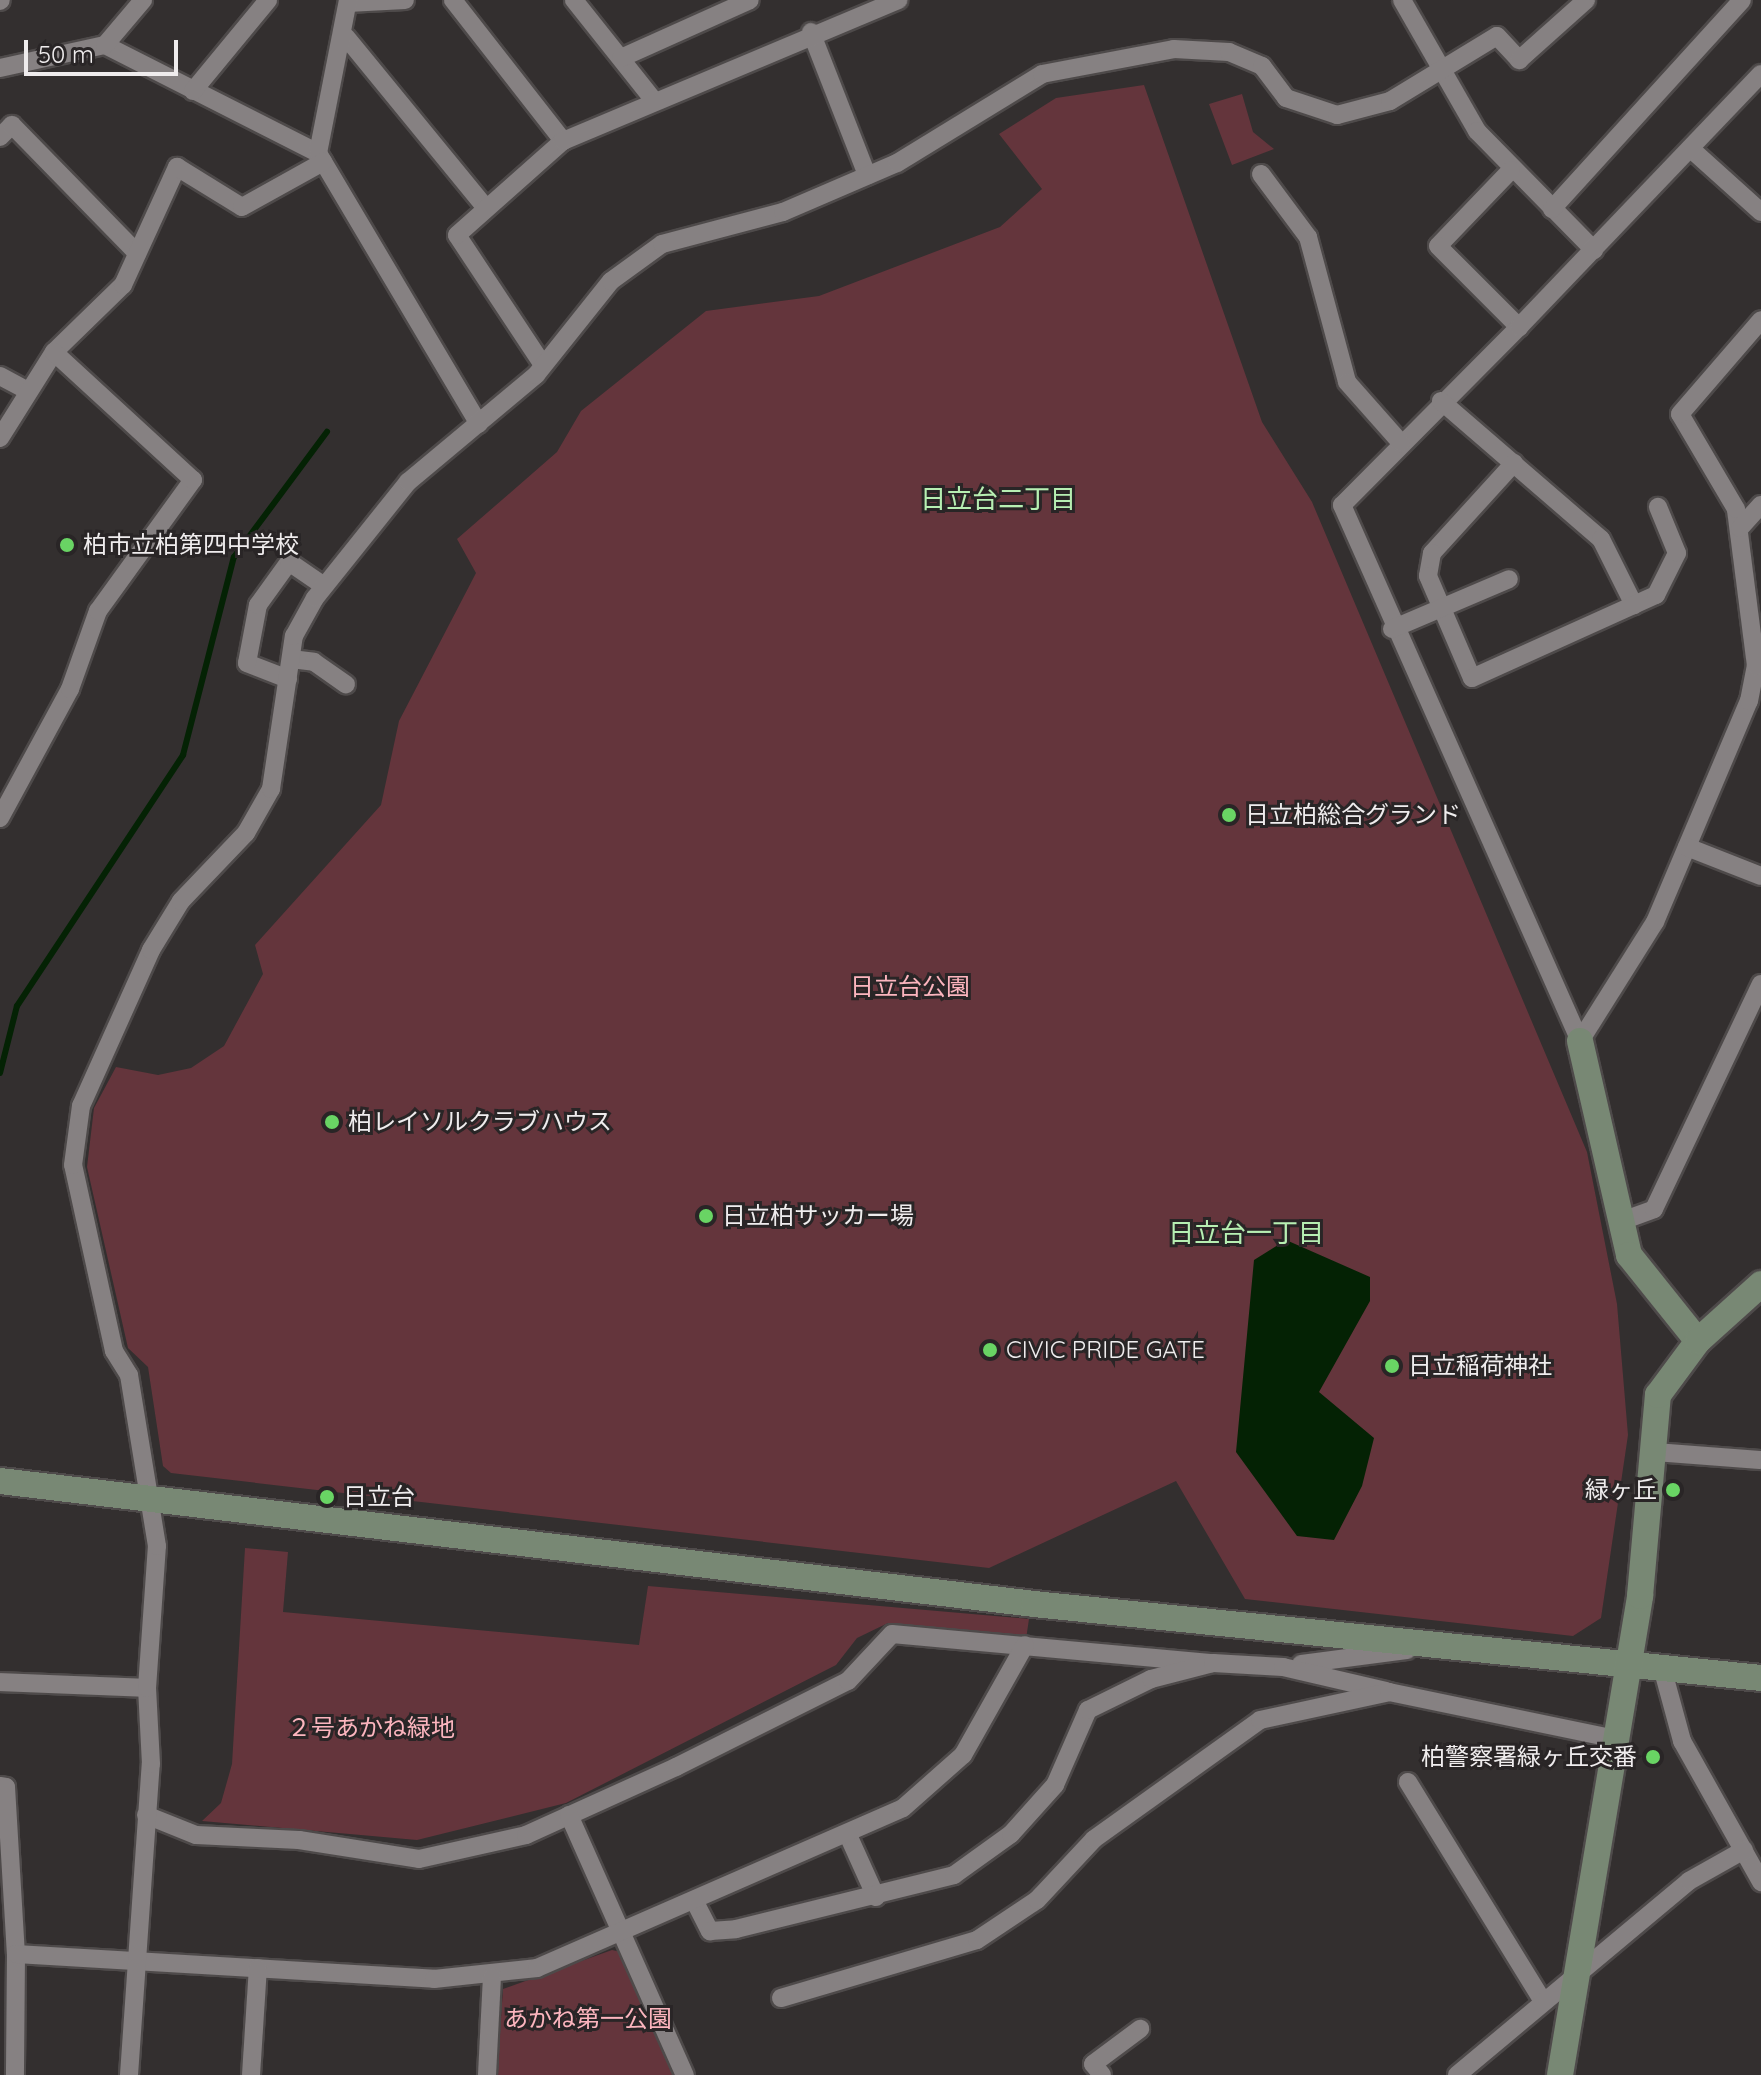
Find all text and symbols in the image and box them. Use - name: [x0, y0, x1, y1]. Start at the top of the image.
- scale bar: [28, 24, 182, 74]
- text: 50 m: [38, 39, 94, 69]
- district label: 日立台二丁目: [920, 483, 1076, 515]
- place label: 柏市立柏第四中学校: [83, 531, 299, 559]
- marker: 柏市立柏第四中学校: [58, 536, 76, 554]
- place label: 日立柏総合グランド: [1245, 801, 1461, 829]
- marker: 日立柏総合グランド: [1220, 806, 1238, 824]
- park label: 日立台公園: [850, 973, 970, 1001]
- place label: 柏レイソルクラブハウス: [348, 1108, 612, 1136]
- marker: 柏レイソルクラブハウス: [323, 1113, 341, 1131]
- place label: 日立柏サッカー場: [722, 1202, 914, 1230]
- marker: 日立柏サッカー場: [697, 1207, 715, 1225]
- district label: 日立台一丁目: [1168, 1217, 1324, 1249]
- place label: CIVIC PRIDE GATE: [1006, 1336, 1205, 1364]
- marker: CIVIC PRIDE GATE: [981, 1341, 999, 1359]
- place label: 日立稲荷神社: [1408, 1352, 1552, 1380]
- marker: 日立稲荷神社: [1383, 1357, 1401, 1375]
- place label: 緑ヶ丘: [1585, 1476, 1657, 1504]
- marker: 緑ヶ丘: [1664, 1481, 1682, 1499]
- place label: 日立台: [343, 1483, 415, 1511]
- marker: 日立台: [318, 1488, 336, 1506]
- park label: ２号あかね緑地: [287, 1714, 455, 1742]
- place label: 柏警察署緑ヶ丘交番: [1421, 1743, 1637, 1771]
- marker: 柏警察署緑ヶ丘交番: [1644, 1748, 1662, 1766]
- park label: あかね第一公園: [504, 2005, 672, 2033]

